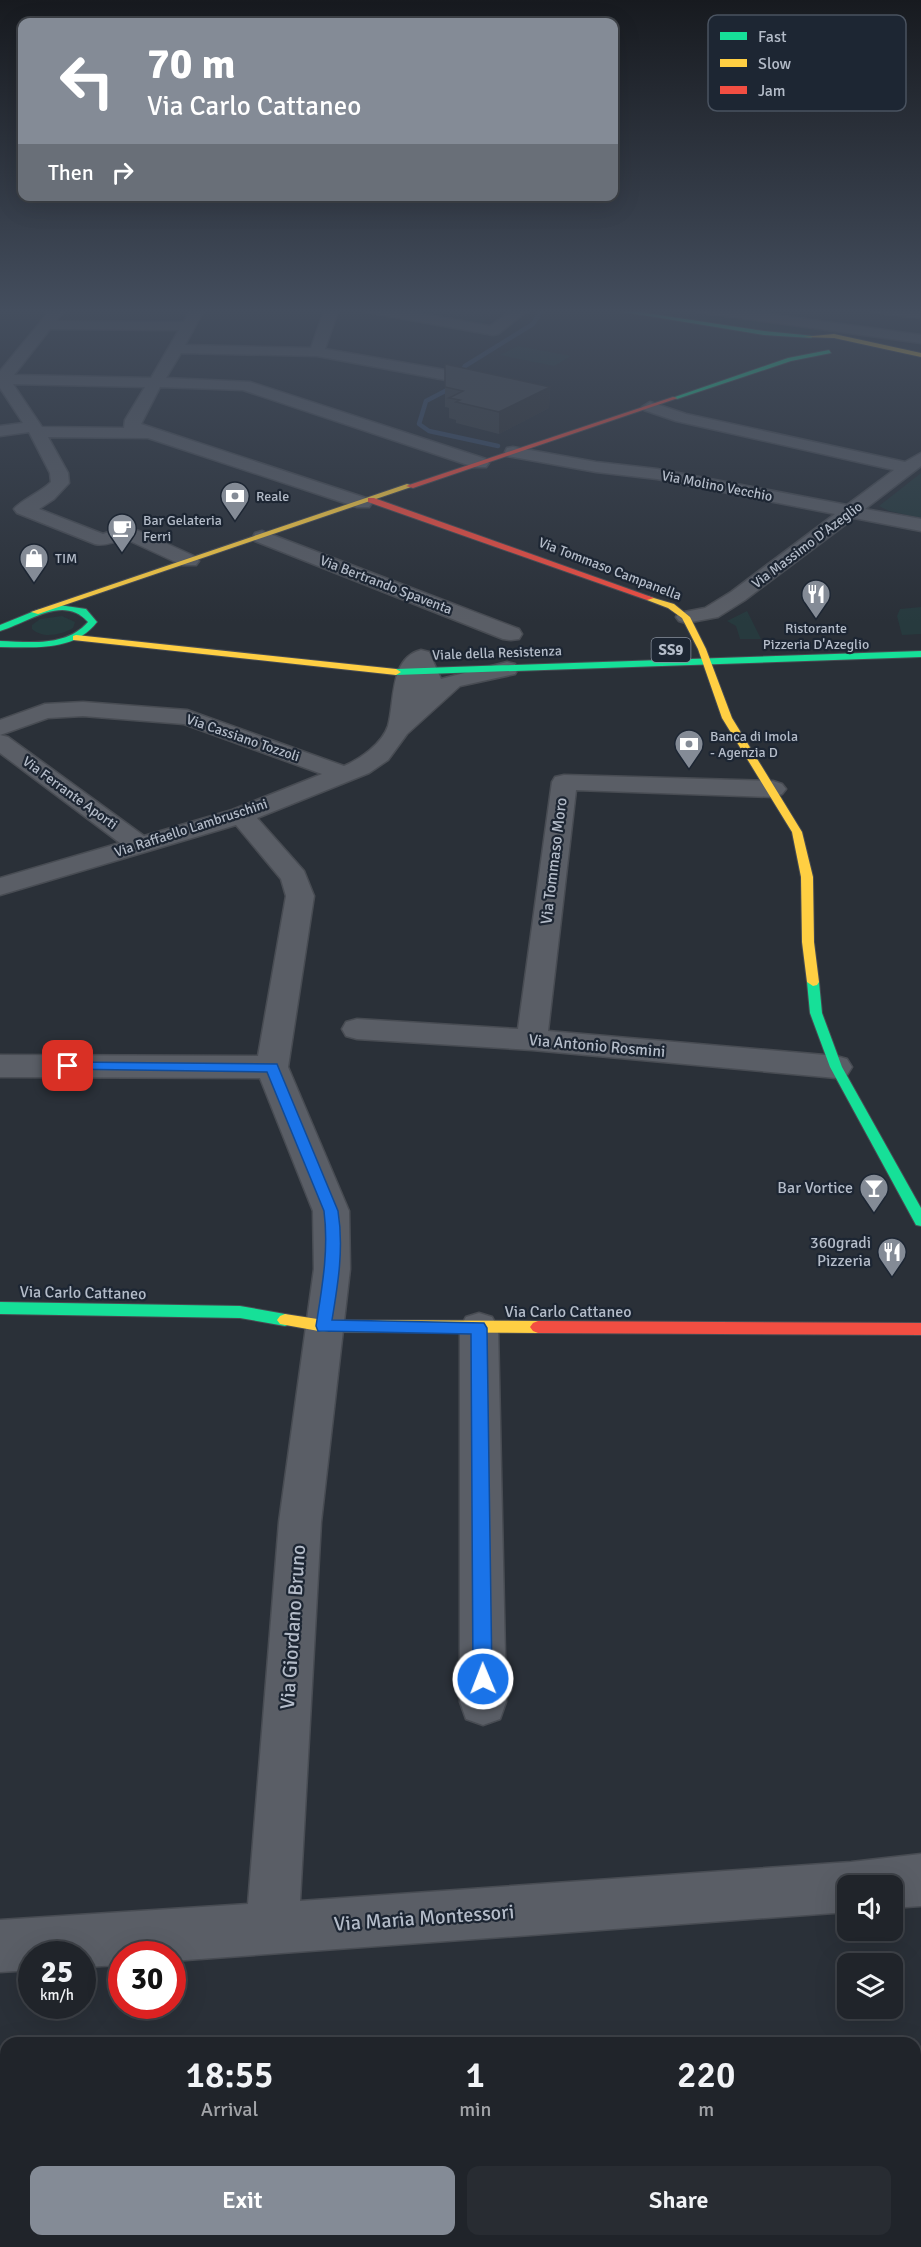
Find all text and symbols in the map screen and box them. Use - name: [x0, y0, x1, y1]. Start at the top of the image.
- legend: [708, 15, 906, 111]
- text: Fast: [758, 27, 787, 47]
- text: 70 m: [147, 39, 236, 90]
- icon: left: [48, 42, 126, 120]
- text: Slow: [758, 54, 792, 74]
- text: Jam: [758, 81, 786, 101]
- text: Via Carlo Cattaneo: [147, 90, 361, 123]
- icon: right: [106, 156, 139, 189]
- text: Then: [48, 159, 94, 186]
- street label: Via Molino Vecchio: [660, 467, 774, 505]
- bank icon: Reale: [219, 480, 251, 522]
- place label: Reale: [256, 488, 289, 505]
- street label: Via Massimo D'Azeglio: [748, 498, 866, 592]
- cafe icon: Bar Gelateria Ferri: [106, 512, 138, 554]
- place label: Bar Gelateria Ferri: [143, 512, 222, 545]
- street label: Via Tommaso Campanella: [536, 534, 684, 604]
- shop icon: TIM: [18, 542, 50, 584]
- place label: TIM: [55, 550, 77, 567]
- street label: Via Bertrando Spaventa: [317, 552, 455, 618]
- restaurant icon: Ristorante Pizzeria D'Azeglio: [800, 578, 832, 620]
- place label: Ristorante Pizzeria D'Azeglio: [763, 620, 869, 653]
- road number: SS9: [652, 638, 690, 662]
- street label: Viale della Resistenza: [432, 642, 562, 664]
- street label: Via Cassiano Tozzoli: [184, 711, 302, 765]
- bank icon: Banca di Imola - Agenzia D: [673, 728, 705, 770]
- place label: Banca di Imola - Agenzia D: [710, 728, 798, 761]
- street label: Via Ferrante Aporti: [19, 753, 121, 833]
- street label: Via Raffaello Lambruschini: [112, 795, 270, 861]
- street label: Via Tommaso Moro: [536, 796, 572, 926]
- street label: Via Antonio Rosmini: [528, 1030, 666, 1062]
- pin: [42, 1040, 93, 1091]
- icon: arrive: [51, 1049, 84, 1082]
- bar icon: Bar Vortice: [858, 1172, 890, 1214]
- place label: Bar Vortice: [777, 1178, 853, 1198]
- place label: 360gradi Pizzeria: [810, 1233, 871, 1271]
- restaurant icon: 360gradi Pizzeria: [876, 1236, 908, 1278]
- street label: Via Carlo Cattaneo: [19, 1282, 147, 1304]
- street label: Via Carlo Cattaneo: [505, 1302, 631, 1322]
- street label: Via Giordano Bruno: [275, 1544, 311, 1710]
- position arrow: [451, 1647, 515, 1711]
- map controls: [837, 1875, 903, 2019]
- button: sound: [837, 1875, 903, 1941]
- street label: Via Maria Montessori: [333, 1899, 515, 1937]
- speed limit sign: 30: [108, 1941, 186, 2019]
- button: layers: [837, 1953, 903, 2019]
- text: 25: [41, 1954, 73, 1991]
- text: km/h: [40, 1986, 74, 2004]
- text: 18:55: [186, 2053, 274, 2098]
- text: 1: [466, 2053, 485, 2098]
- text: 220: [677, 2053, 735, 2098]
- text: Arrival: [201, 2097, 258, 2122]
- text: min: [459, 2097, 491, 2122]
- text: m: [698, 2097, 714, 2122]
- button: Exit: [30, 2166, 455, 2235]
- button: Share: [467, 2166, 891, 2235]

